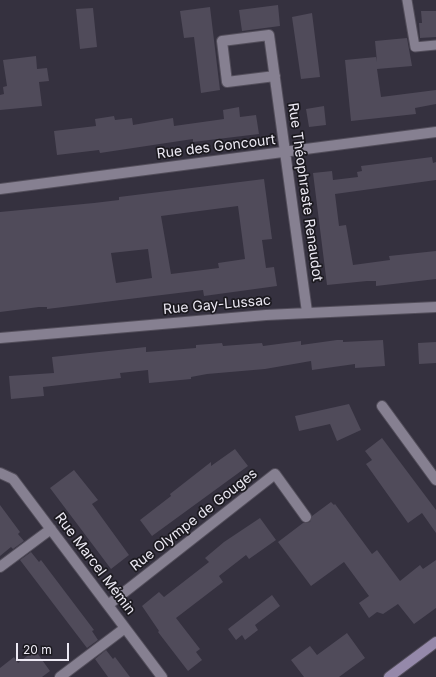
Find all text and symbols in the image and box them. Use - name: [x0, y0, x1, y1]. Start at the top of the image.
- street label: Rue Théophraste Renaudot: [284, 102, 326, 282]
- street label: Rue des Goncourt: [156, 131, 276, 163]
- street label: Rue Gay-Lussac: [162, 292, 272, 318]
- street label: Rue Olympe de Gouges: [127, 465, 261, 575]
- street label: Rue Marcel Mémin: [51, 510, 139, 618]
- scale bar: [18, 635, 71, 661]
- text: 20 m: [23, 642, 52, 657]

